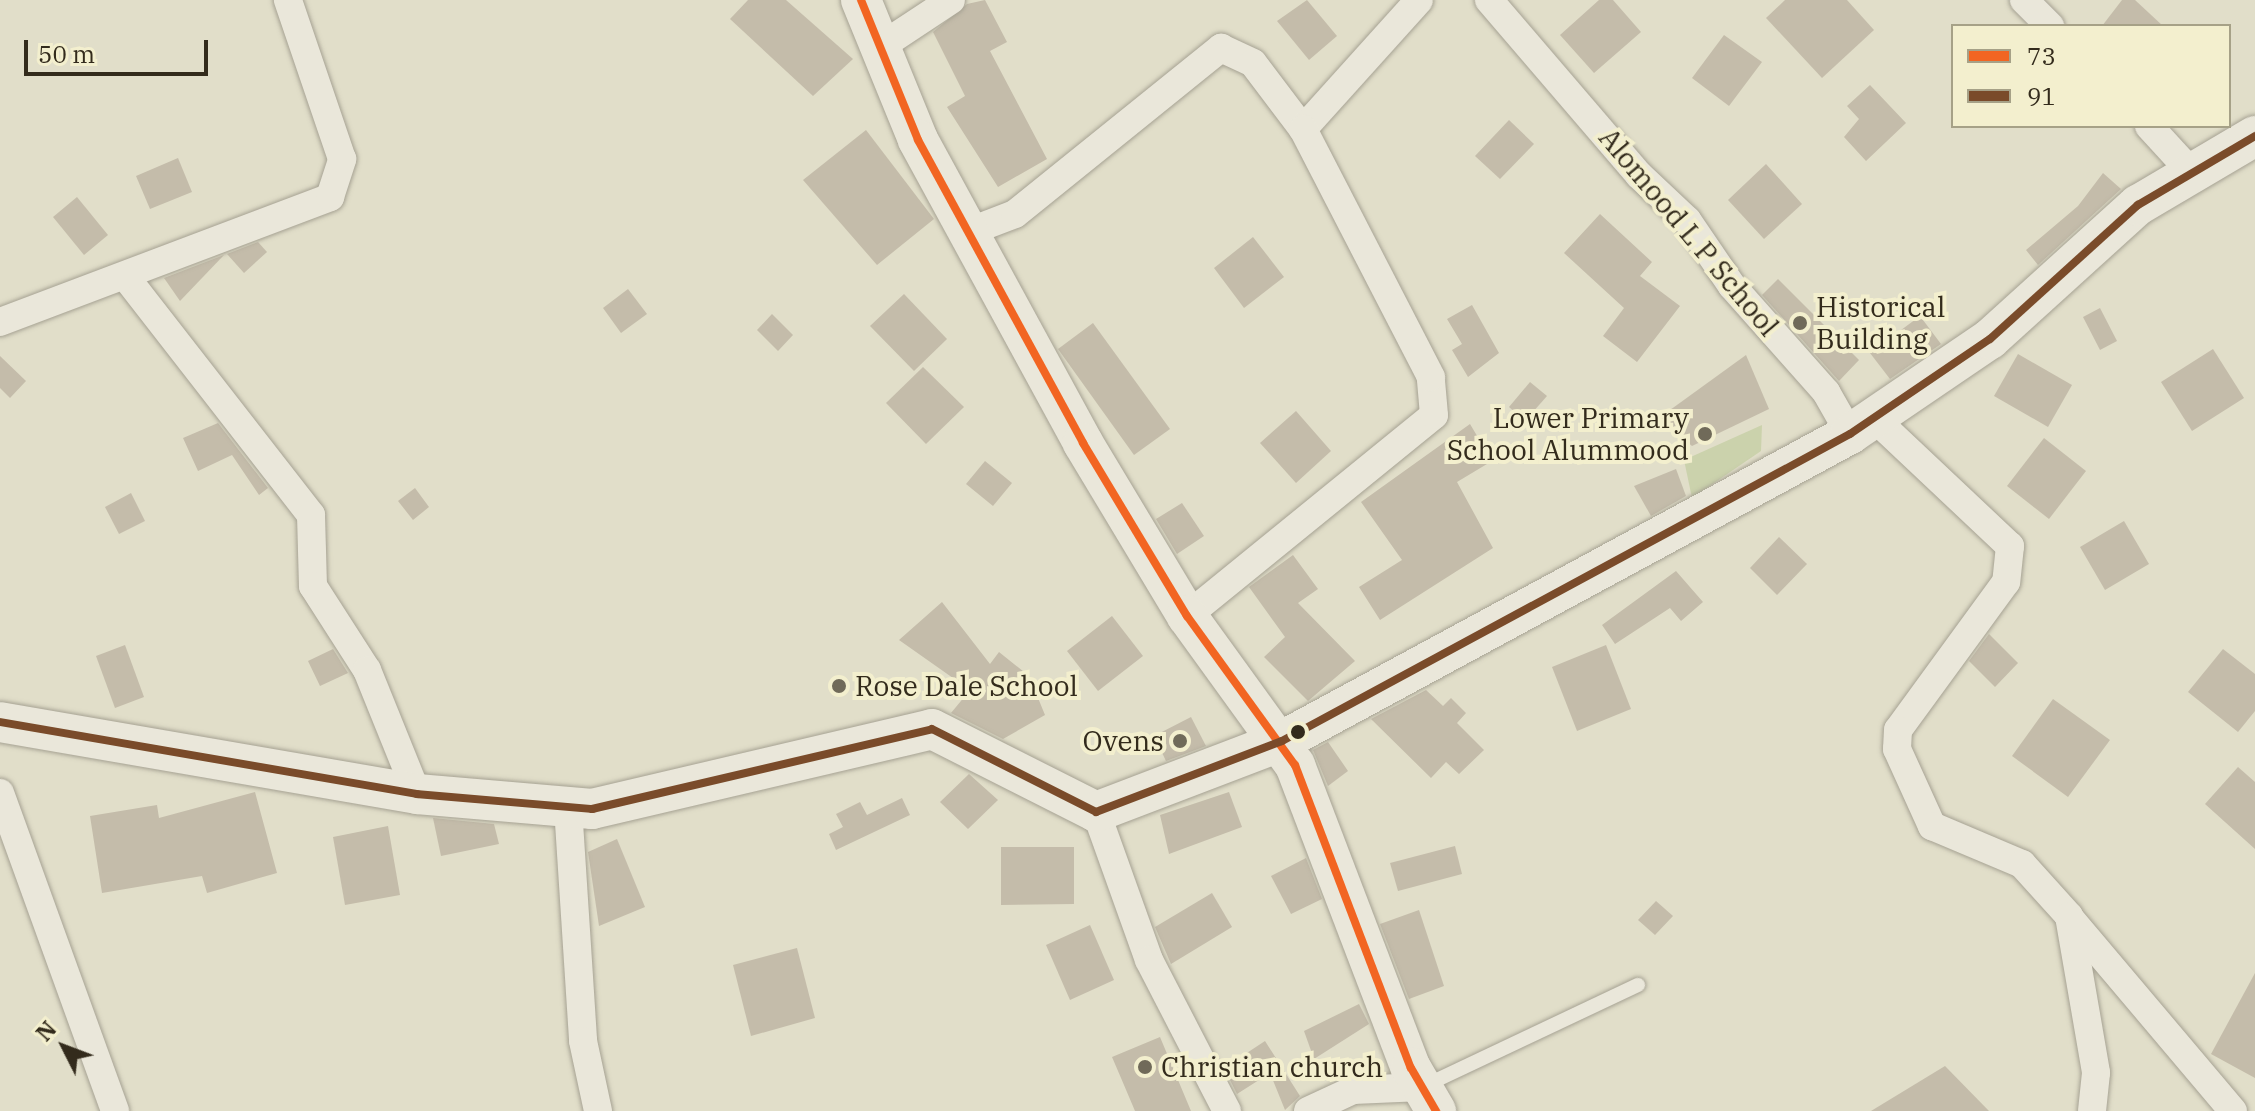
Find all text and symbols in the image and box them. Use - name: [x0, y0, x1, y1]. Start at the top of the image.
- scale bar: [28, 24, 212, 74]
- legend: [1951, 24, 2231, 128]
- text: 50 m: [38, 38, 95, 70]
- text: 73: [2027, 40, 2056, 72]
- text: 91: [2027, 80, 2056, 112]
- street label: Alomood L P School: [1592, 121, 1786, 343]
- place label: Historical Building: [1816, 290, 1945, 356]
- marker: Historical Building: [1791, 314, 1809, 332]
- place label: Lower Primary School Alummood: [1447, 401, 1689, 467]
- marker: Lower Primary School Alummood: [1696, 425, 1714, 443]
- place label: Rose Dale School: [855, 669, 1078, 703]
- marker: Rose Dale School: [830, 677, 848, 695]
- place label: Ovens: [1082, 724, 1164, 758]
- unlabelled marker: [1290, 724, 1306, 740]
- marker: Ovens: [1171, 732, 1189, 750]
- north arrow: [24, 1007, 104, 1087]
- text: N: [29, 1014, 62, 1047]
- place label: Christian church: [1161, 1050, 1383, 1084]
- marker: Christian church: [1136, 1058, 1154, 1076]

